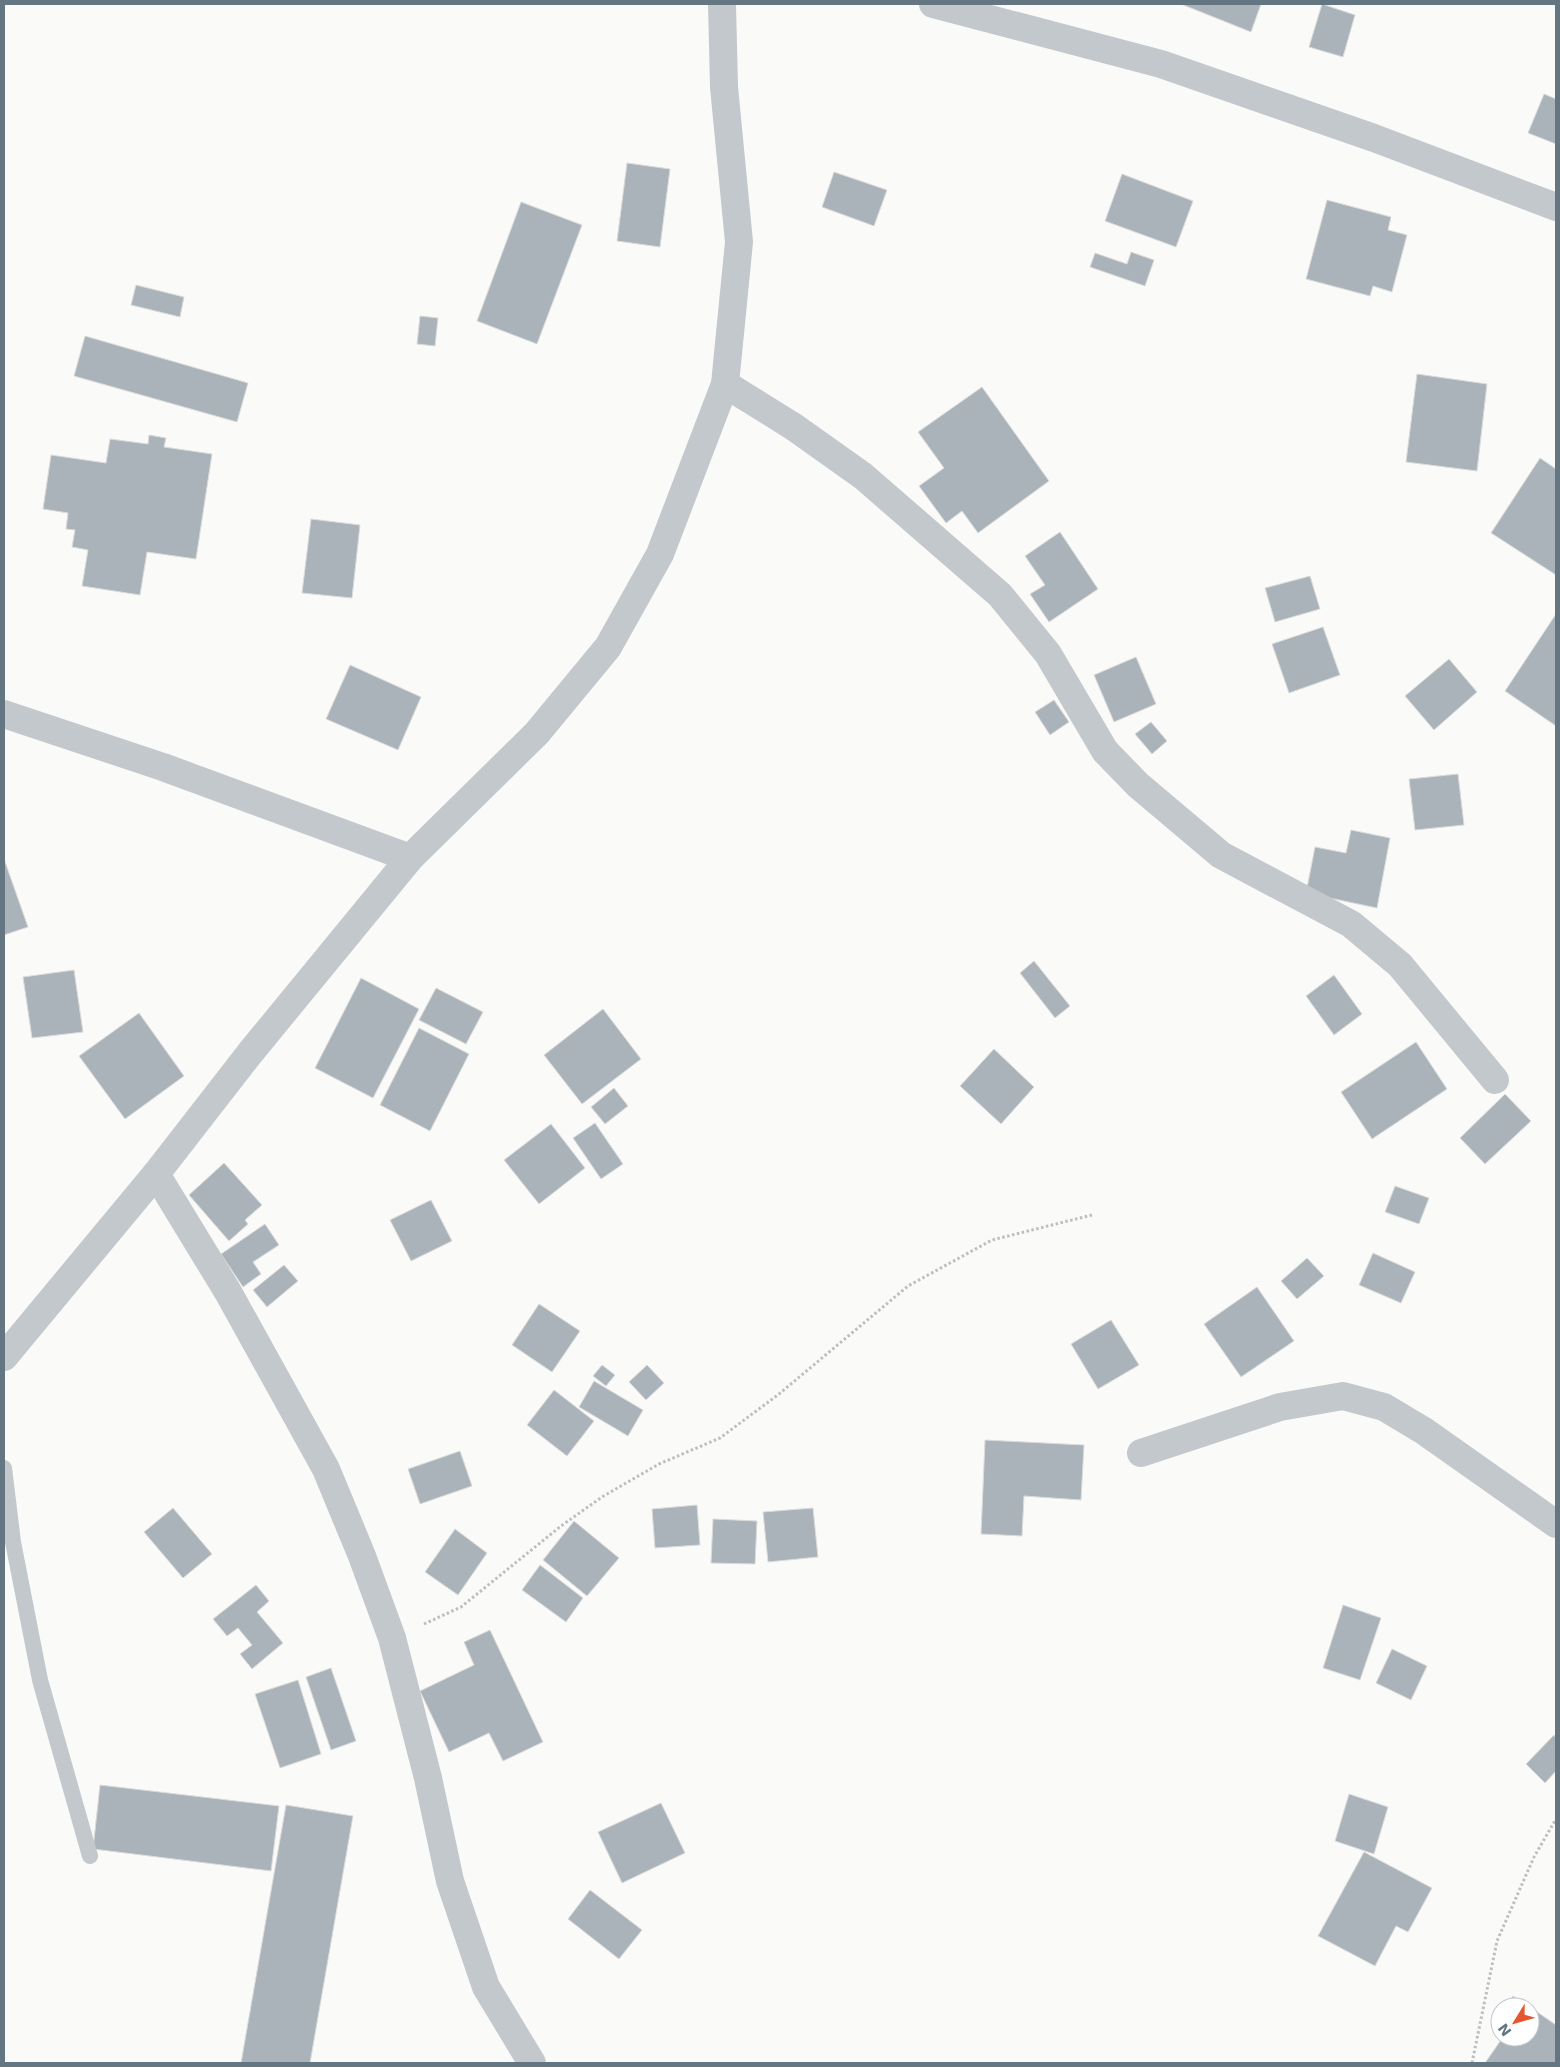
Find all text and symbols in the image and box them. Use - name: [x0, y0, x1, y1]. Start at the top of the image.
- north arrow: [1490, 1997, 1540, 2047]
- text: N: [1495, 2020, 1515, 2039]

